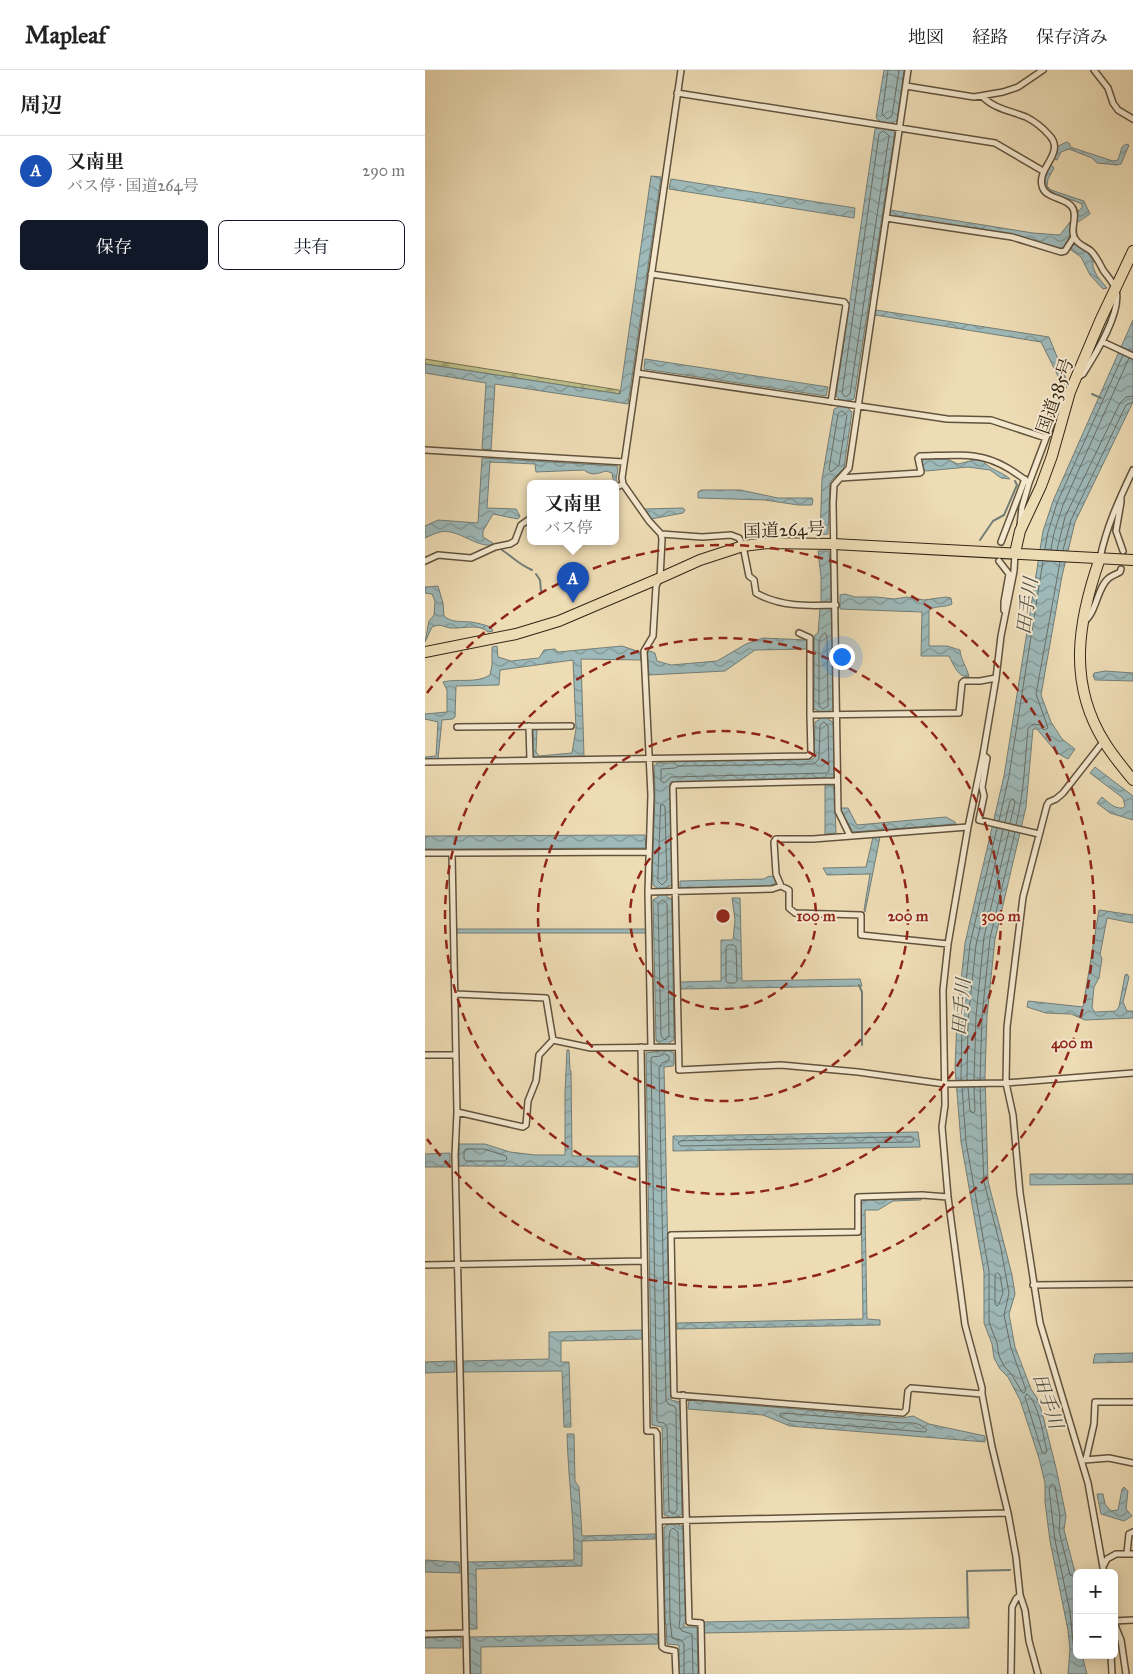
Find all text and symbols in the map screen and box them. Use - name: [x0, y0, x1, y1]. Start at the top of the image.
- text: Mapleaf: [25, 20, 106, 50]
- text: 地図: [908, 26, 944, 48]
- text: 経路: [972, 26, 1008, 48]
- text: 保存済み: [1036, 26, 1108, 48]
- text: 周辺: [20, 92, 62, 118]
- text: 又南里: [67, 150, 124, 173]
- text: A: [31, 161, 41, 180]
- text: 290 m: [362, 161, 405, 180]
- text: バス停 · 国道264号: [67, 176, 198, 195]
- button: 保存: [20, 220, 208, 270]
- button: 共有: [218, 220, 405, 270]
- street label: 国道385号: [1032, 355, 1078, 437]
- popup: [527, 480, 619, 545]
- text: 又南里: [544, 492, 602, 515]
- text: バス停: [544, 518, 593, 537]
- street label: 国道264号: [743, 518, 825, 542]
- pin: A: [557, 562, 589, 603]
- water label: 田手川: [1012, 574, 1043, 636]
- your location: [829, 644, 855, 670]
- centre of rings: [714, 907, 732, 925]
- text: 100 m: [796, 907, 836, 925]
- text: 200 m: [888, 907, 929, 925]
- text: 300 m: [981, 907, 1021, 926]
- water label: 田手川: [947, 976, 975, 1036]
- text: 400 m: [1051, 1034, 1093, 1053]
- water label: 田手川: [1028, 1370, 1068, 1434]
- map controls: [1073, 1569, 1118, 1659]
- button: +: [1073, 1569, 1118, 1614]
- button: −: [1073, 1614, 1118, 1659]

